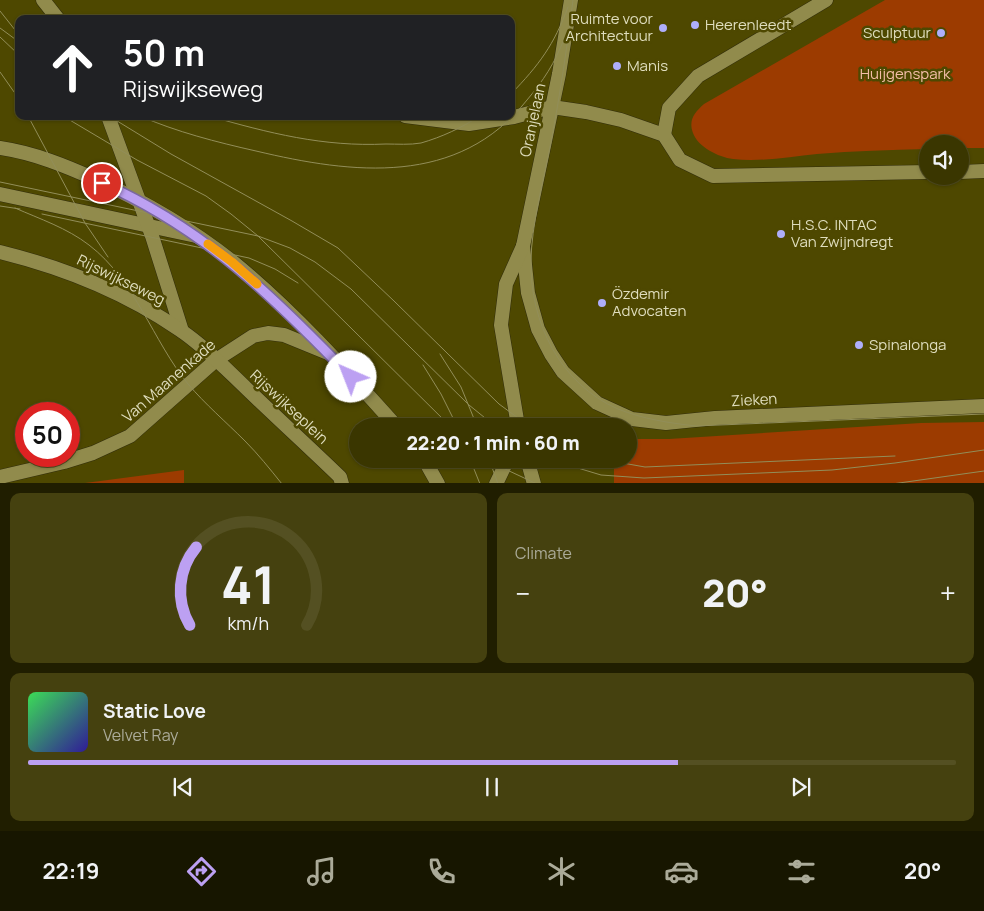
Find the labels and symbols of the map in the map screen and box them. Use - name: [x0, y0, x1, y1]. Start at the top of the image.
- place label: Ruimte voor Architectuur: [566, 8, 654, 46]
- place label: Heerenleedt: [705, 14, 791, 35]
- marker: Heerenleedt: [689, 19, 701, 31]
- marker: Ruimte voor Architectuur: [657, 22, 669, 34]
- place label: Sculptuur: [863, 22, 932, 43]
- marker: Sculptuur: [935, 27, 947, 39]
- place label: Manis: [627, 55, 668, 76]
- marker: Manis: [611, 60, 623, 72]
- park label: Huijgenspark: [860, 63, 951, 84]
- street label: Oranjelaan: [514, 81, 551, 159]
- pin: [81, 162, 123, 204]
- place label: H.S.C. INTAC Van Zwijndregt: [791, 214, 893, 252]
- marker: H.S.C. INTAC Van Zwijndregt: [775, 228, 787, 240]
- street label: Rijswijkseweg: [74, 249, 169, 310]
- place label: Özdemir Advocaten: [612, 283, 686, 321]
- marker: Özdemir Advocaten: [596, 297, 608, 309]
- street label: Van Maanenkade: [117, 334, 220, 427]
- place label: Spinalonga: [869, 334, 946, 355]
- marker: Spinalonga: [853, 339, 865, 351]
- position arrow: [324, 350, 376, 402]
- street label: Rijswijkseplein: [245, 365, 333, 449]
- street label: Zieken: [730, 388, 778, 411]
- speed limit sign: 50: [15, 402, 80, 467]

